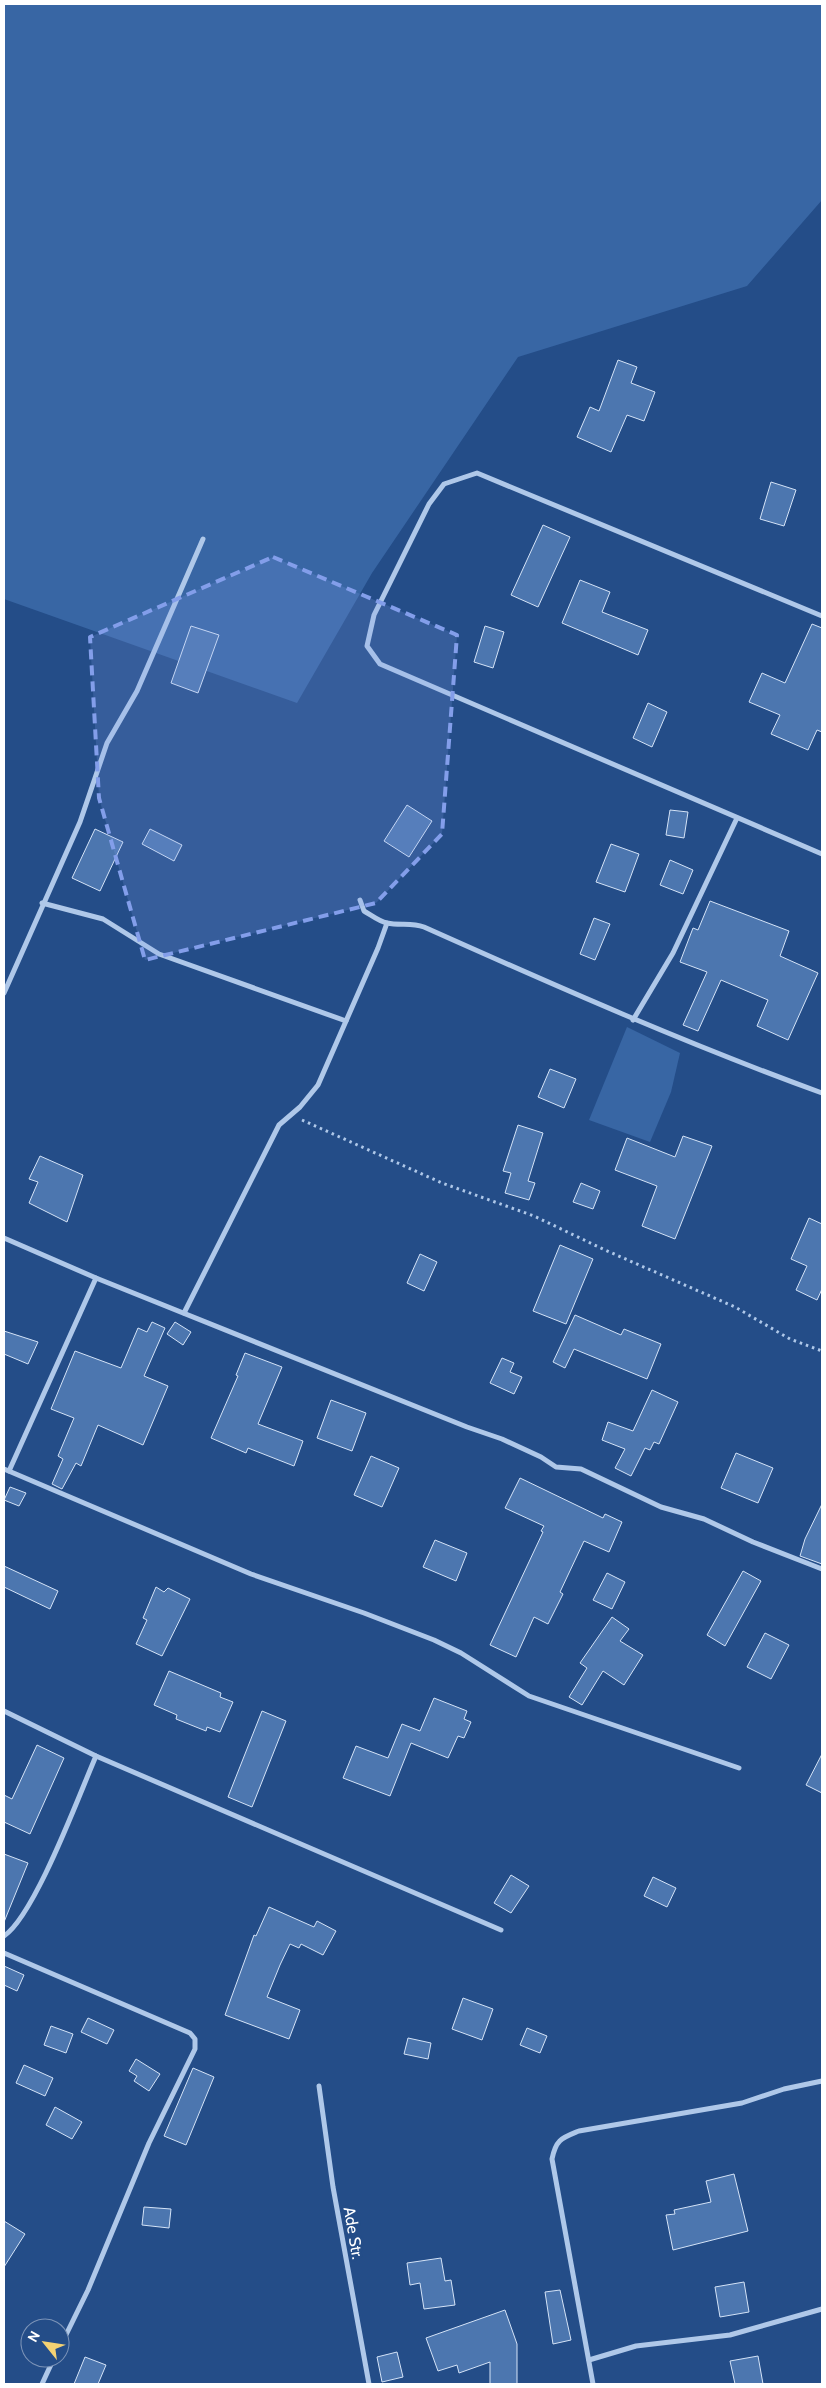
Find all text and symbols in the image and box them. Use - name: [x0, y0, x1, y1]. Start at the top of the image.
- street label: Ade Str.: [340, 2205, 367, 2261]
- north arrow: [20, 2318, 70, 2368]
- text: N: [23, 2328, 44, 2345]

